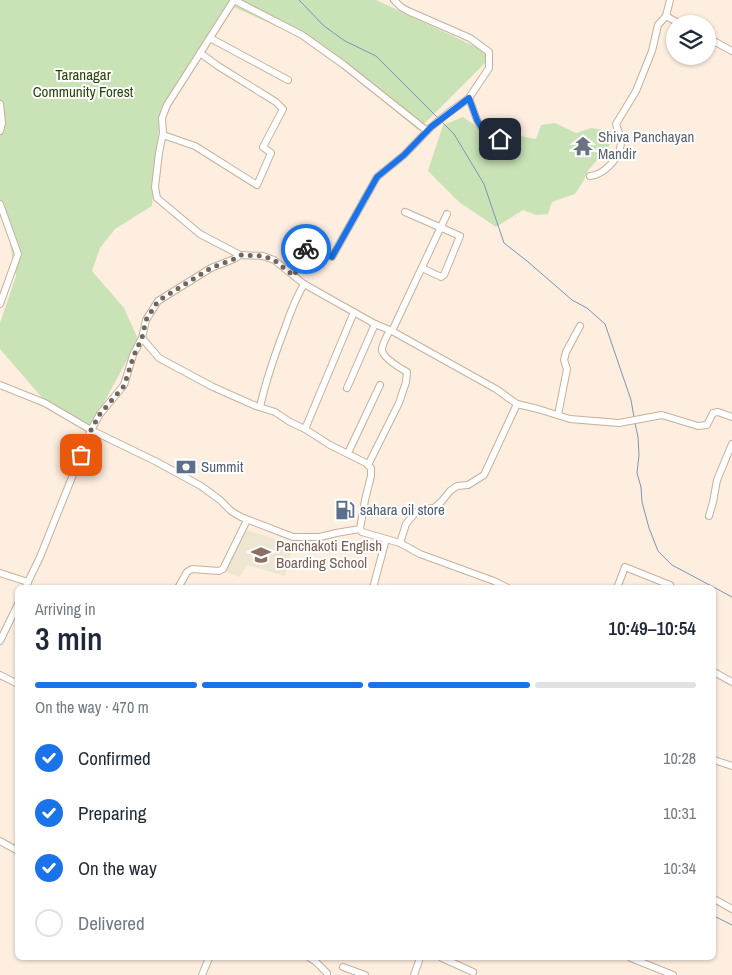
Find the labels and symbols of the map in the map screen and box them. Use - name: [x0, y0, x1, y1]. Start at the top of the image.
- park label: Taranagar Community Forest: [33, 64, 134, 102]
- pin: [479, 118, 521, 160]
- place label: Shiva Panchayan Mandir: [598, 126, 694, 164]
- temple icon: Shiva Panchayan Mandir: [572, 135, 594, 157]
- courier: [281, 224, 331, 274]
- pin: [60, 434, 102, 476]
- bank icon: Summit: [175, 456, 197, 478]
- place label: Summit: [201, 456, 244, 477]
- fuel station icon: sahara oil store: [334, 499, 356, 521]
- place label: sahara oil store: [360, 499, 445, 520]
- place label: Panchakoti English Boarding School: [276, 535, 382, 573]
- school or university icon: Panchakoti English Boarding School: [250, 544, 272, 566]

